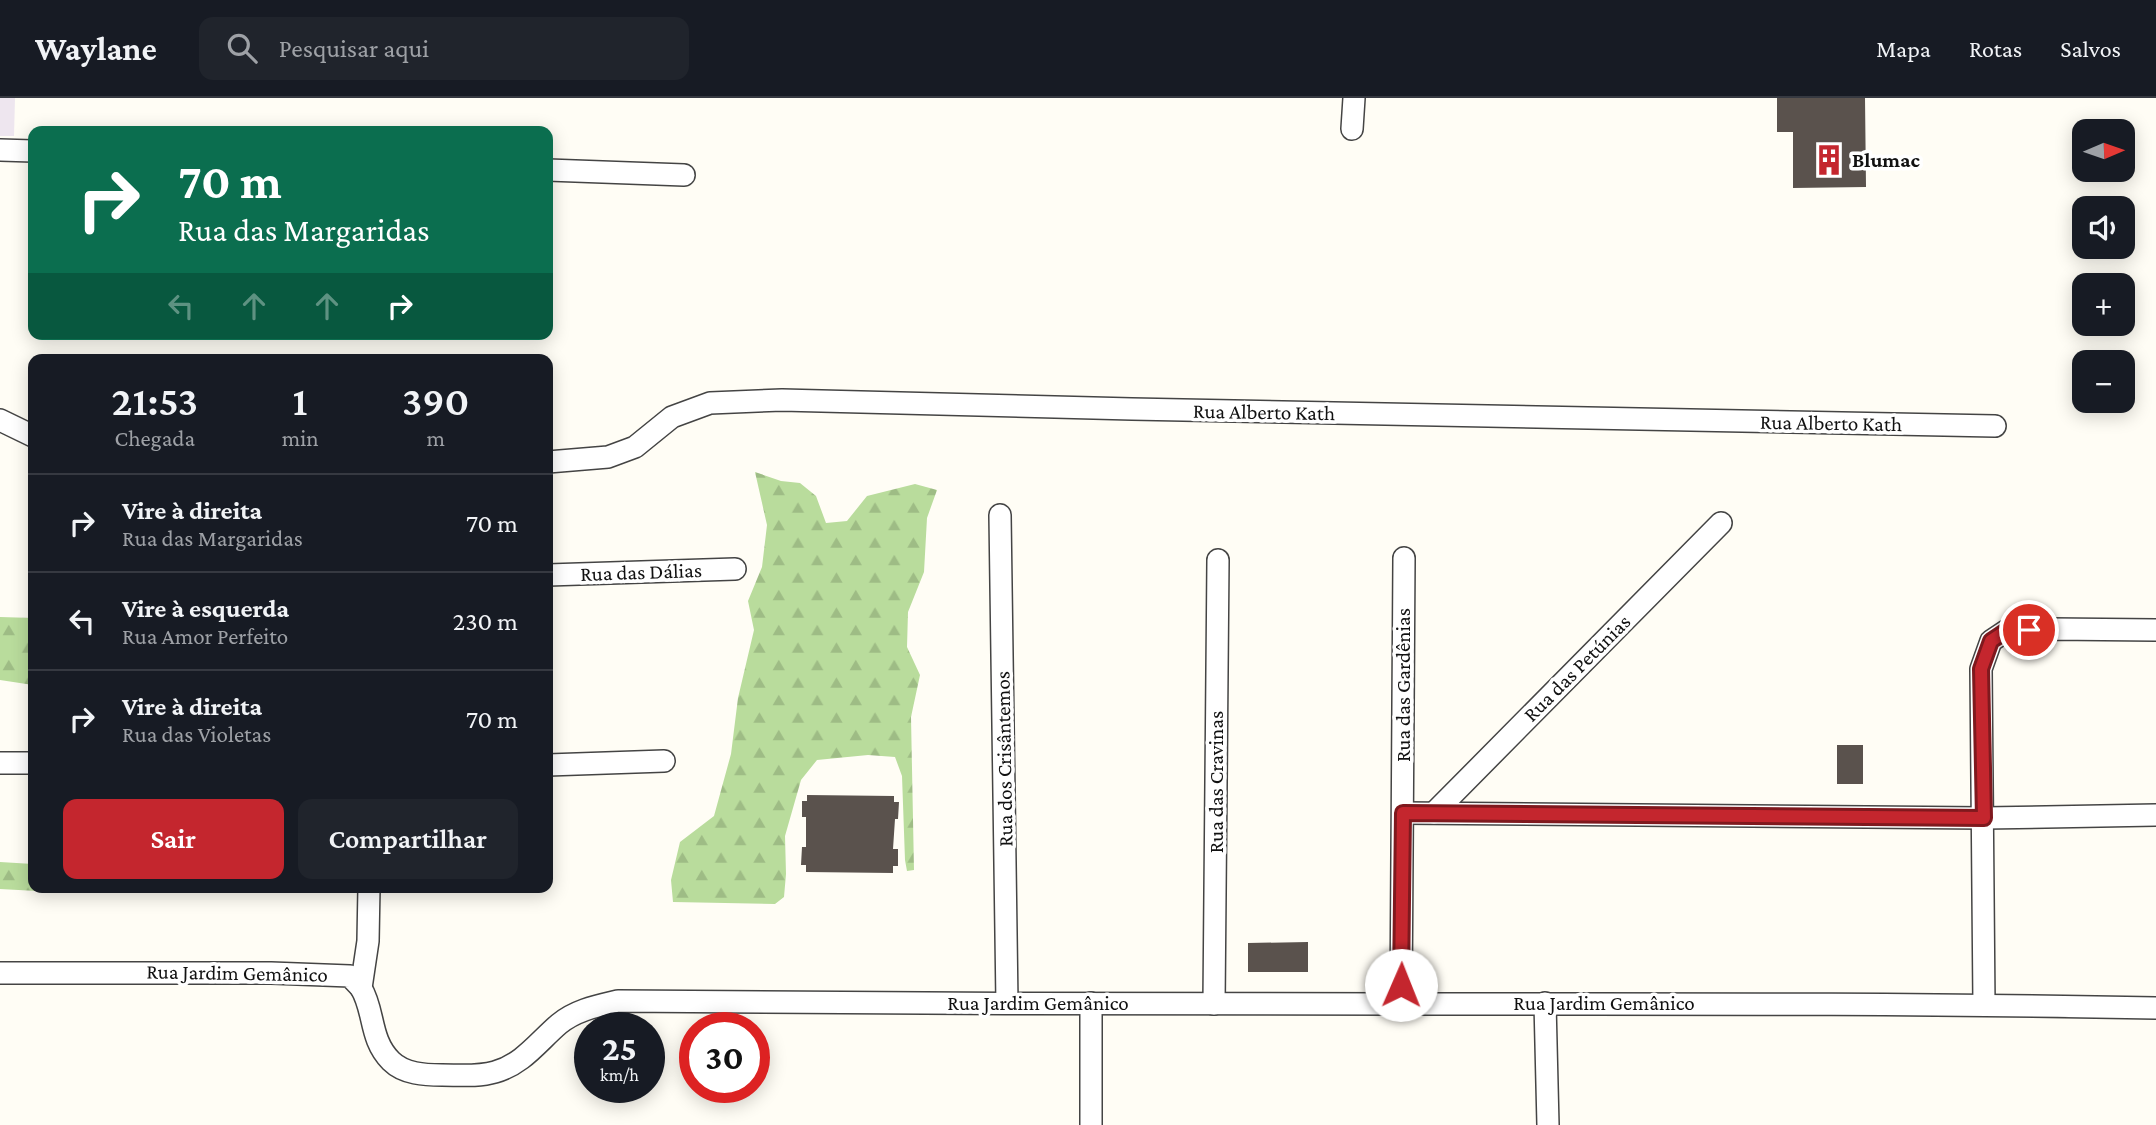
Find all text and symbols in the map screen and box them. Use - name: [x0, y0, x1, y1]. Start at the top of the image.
- search box: [199, 17, 689, 80]
- icon: search: [223, 29, 261, 67]
- text: Waylane: [35, 30, 157, 67]
- text: Pesquisar aqui: [279, 34, 429, 63]
- text: Mapa: [1876, 35, 1931, 62]
- text: Rotas: [1969, 35, 2022, 62]
- text: Salvos: [2060, 35, 2121, 62]
- north arrow: [2072, 119, 2135, 182]
- map controls: [2072, 119, 2135, 413]
- building icon: Blumac: [1812, 143, 1846, 177]
- place label: Blumac: [1852, 148, 1920, 172]
- icon: right: [63, 154, 154, 245]
- text: 70 m: [178, 154, 282, 209]
- button: sound: [2072, 196, 2135, 259]
- text: Rua das Margaridas: [178, 212, 430, 248]
- button: +: [2072, 273, 2135, 336]
- icon: left: [162, 287, 200, 325]
- icon: ahead: [235, 287, 273, 325]
- icon: ahead: [308, 287, 346, 325]
- icon: right: [381, 287, 419, 325]
- button: −: [2072, 350, 2135, 413]
- text: 21:53: [112, 377, 198, 424]
- text: 1: [293, 377, 308, 424]
- text: 390: [402, 377, 469, 424]
- street label: Rua Alberto Kath: [1193, 399, 1335, 425]
- street label: Rua Alberto Kath: [1760, 410, 1902, 436]
- text: Chegada: [115, 425, 195, 451]
- text: min: [282, 425, 319, 451]
- text: m: [426, 425, 445, 451]
- text: Vire à direita: [122, 496, 262, 525]
- icon: right: [63, 504, 101, 542]
- text: 70 m: [466, 509, 518, 538]
- text: Rua das Margaridas: [122, 525, 303, 551]
- street label: Rua das Dálias: [580, 558, 702, 586]
- text: Vire à esquerda: [122, 594, 289, 623]
- pin: [1999, 600, 2059, 660]
- icon: left: [63, 602, 101, 640]
- text: 230 m: [453, 607, 518, 636]
- street label: Rua das Gardênias: [1391, 608, 1415, 762]
- street label: Rua das Petúnias: [1519, 610, 1635, 726]
- icon: arrive: [2010, 611, 2048, 649]
- text: Rua Amor Perfeito: [122, 623, 288, 649]
- street label: Rua dos Crisântemos: [990, 671, 1018, 847]
- text: Vire à direita: [122, 692, 262, 721]
- icon: right: [63, 700, 101, 738]
- text: 70 m: [466, 705, 518, 734]
- street label: Rua das Cravinas: [1204, 711, 1228, 853]
- text: Rua das Violetas: [122, 721, 271, 747]
- button: Sair: [63, 799, 284, 879]
- button: Compartilhar: [298, 799, 518, 879]
- position arrow: [1364, 948, 1438, 1022]
- street label: Rua Jardim Gemânico: [146, 959, 328, 987]
- street label: Rua Jardim Gemânico: [947, 991, 1129, 1015]
- street label: Rua Jardim Gemânico: [1513, 991, 1695, 1015]
- speed limit sign: 30: [679, 1012, 770, 1103]
- text: 25: [602, 1029, 637, 1068]
- text: km/h: [600, 1065, 639, 1085]

